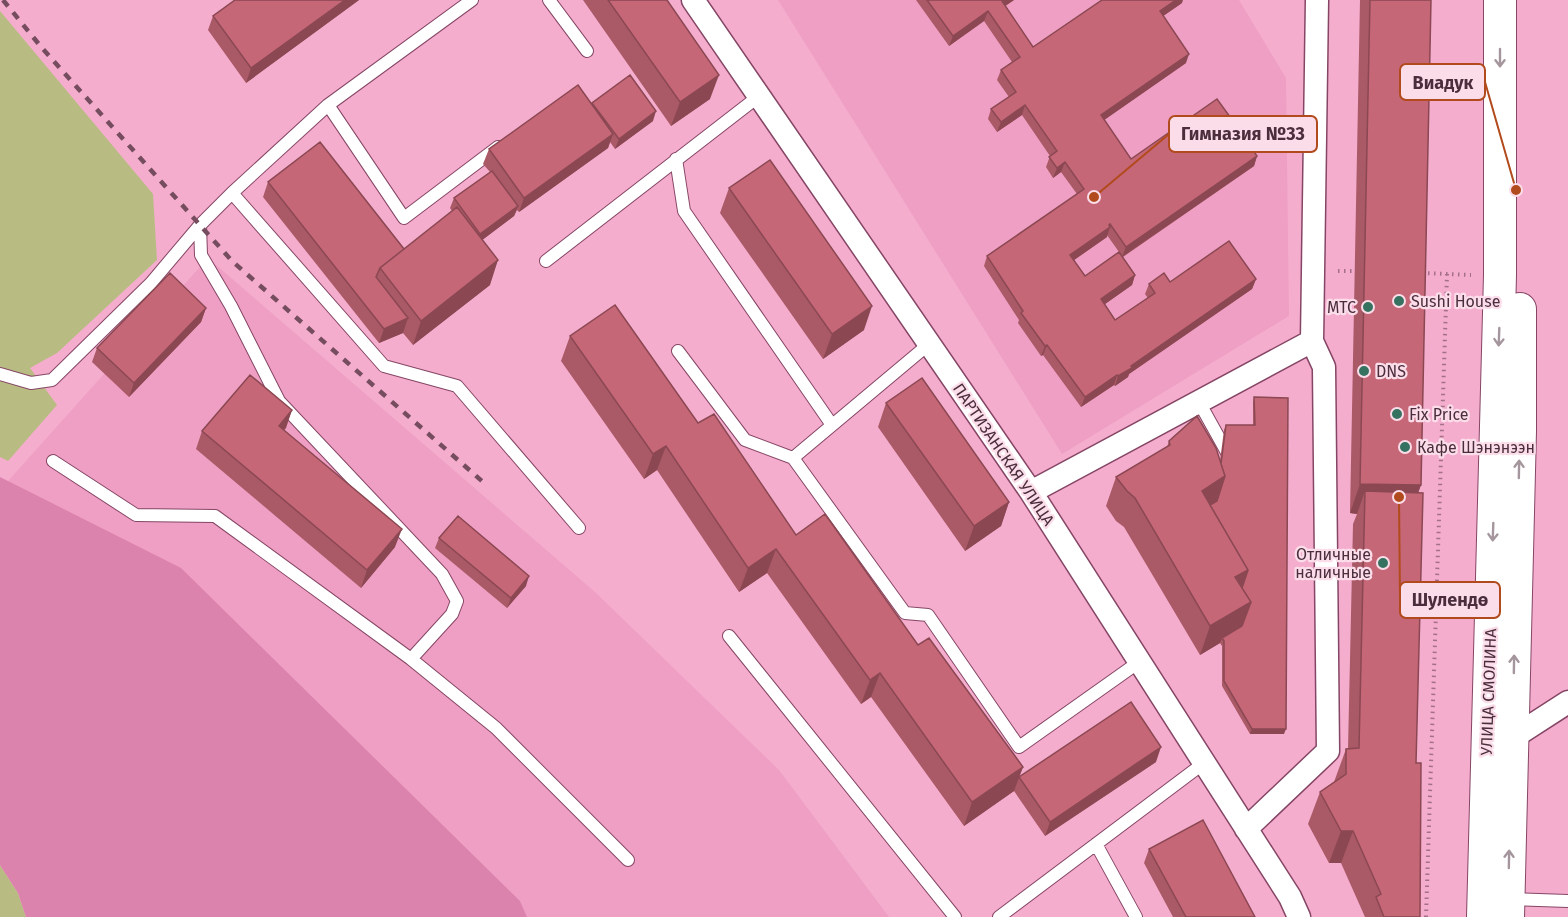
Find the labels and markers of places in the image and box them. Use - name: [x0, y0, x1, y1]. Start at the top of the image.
- callout: Виадук: [1400, 64, 1485, 100]
- callout: Гимназия №33: [1169, 116, 1317, 152]
- place label: Sushi House: [1411, 292, 1500, 311]
- marker: Sushi House: [1392, 294, 1406, 308]
- place label: МТС: [1327, 298, 1356, 317]
- marker: МТС: [1361, 300, 1375, 314]
- place label: DNS: [1376, 362, 1406, 381]
- marker: DNS: [1357, 364, 1371, 378]
- place label: Fix Price: [1409, 405, 1469, 424]
- marker: Fix Price: [1390, 407, 1404, 421]
- place label: Кафе Шэнэнээн: [1417, 438, 1535, 457]
- marker: Кафе Шэнэнээн: [1398, 440, 1412, 454]
- place label: Отличные наличные: [1295, 545, 1371, 582]
- marker: Отличные наличные: [1376, 556, 1390, 570]
- callout: Шулендө: [1400, 582, 1500, 618]

